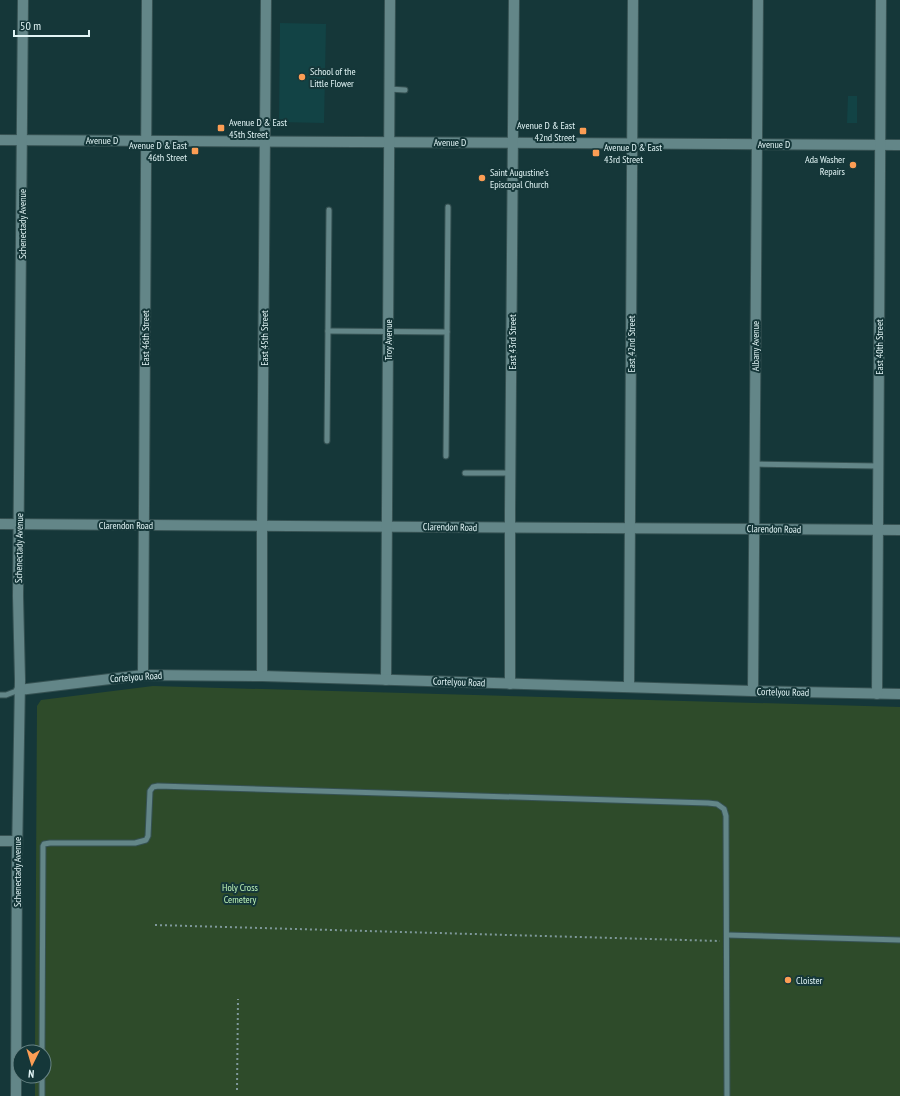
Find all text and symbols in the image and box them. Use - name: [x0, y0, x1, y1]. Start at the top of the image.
- scale bar: [14, 12, 89, 38]
- text: 50 m: [20, 18, 41, 33]
- place label: School of the Little Flower: [310, 65, 356, 90]
- marker: School of the Little Flower: [297, 72, 307, 82]
- place label: Avenue D & East 45th Street: [229, 116, 287, 141]
- place label: Avenue D & East 42nd Street: [517, 119, 575, 144]
- marker: Avenue D & East 45th Street: [216, 123, 226, 133]
- marker: Avenue D & East 42nd Street: [578, 126, 588, 136]
- street label: Avenue D: [86, 134, 118, 147]
- street label: Avenue D: [434, 136, 466, 149]
- street label: Avenue D: [758, 138, 790, 151]
- place label: Avenue D & East 46th Street: [129, 139, 187, 164]
- place label: Avenue D & East 43rd Street: [604, 141, 662, 166]
- marker: Avenue D & East 46th Street: [190, 146, 200, 156]
- marker: Avenue D & East 43rd Street: [591, 148, 601, 158]
- place label: Ada Washer Repairs: [805, 153, 846, 178]
- marker: Ada Washer Repairs: [848, 160, 858, 170]
- place label: Saint Augustine's Episcopal Church: [490, 166, 549, 191]
- marker: Saint Augustine's Episcopal Church: [477, 173, 487, 183]
- street label: Schenectady Avenue: [16, 189, 29, 259]
- street label: East 46th Street: [139, 310, 152, 366]
- street label: East 45th Street: [258, 310, 271, 366]
- street label: East 43rd Street: [506, 314, 519, 370]
- street label: East 42nd Street: [625, 315, 638, 373]
- street label: Troy Avenue: [382, 319, 395, 361]
- street label: East 40th Street: [873, 319, 886, 375]
- street label: Albany Avenue: [749, 321, 762, 371]
- street label: Schenectady Avenue: [12, 513, 26, 583]
- street label: Clarendon Road: [99, 519, 153, 532]
- street label: Clarendon Road: [423, 520, 477, 534]
- street label: Clarendon Road: [747, 522, 801, 536]
- street label: Cortelyou Road: [109, 669, 163, 685]
- street label: Cortelyou Road: [433, 675, 485, 689]
- street label: Cortelyou Road: [757, 685, 809, 699]
- street label: Schenectady Avenue: [11, 837, 24, 907]
- park label: Holy Cross Cemetery: [222, 881, 259, 906]
- place label: Cloister: [796, 974, 823, 987]
- marker: Cloister: [783, 975, 793, 985]
- north arrow: [12, 1044, 52, 1084]
- text: N: [28, 1067, 35, 1081]

